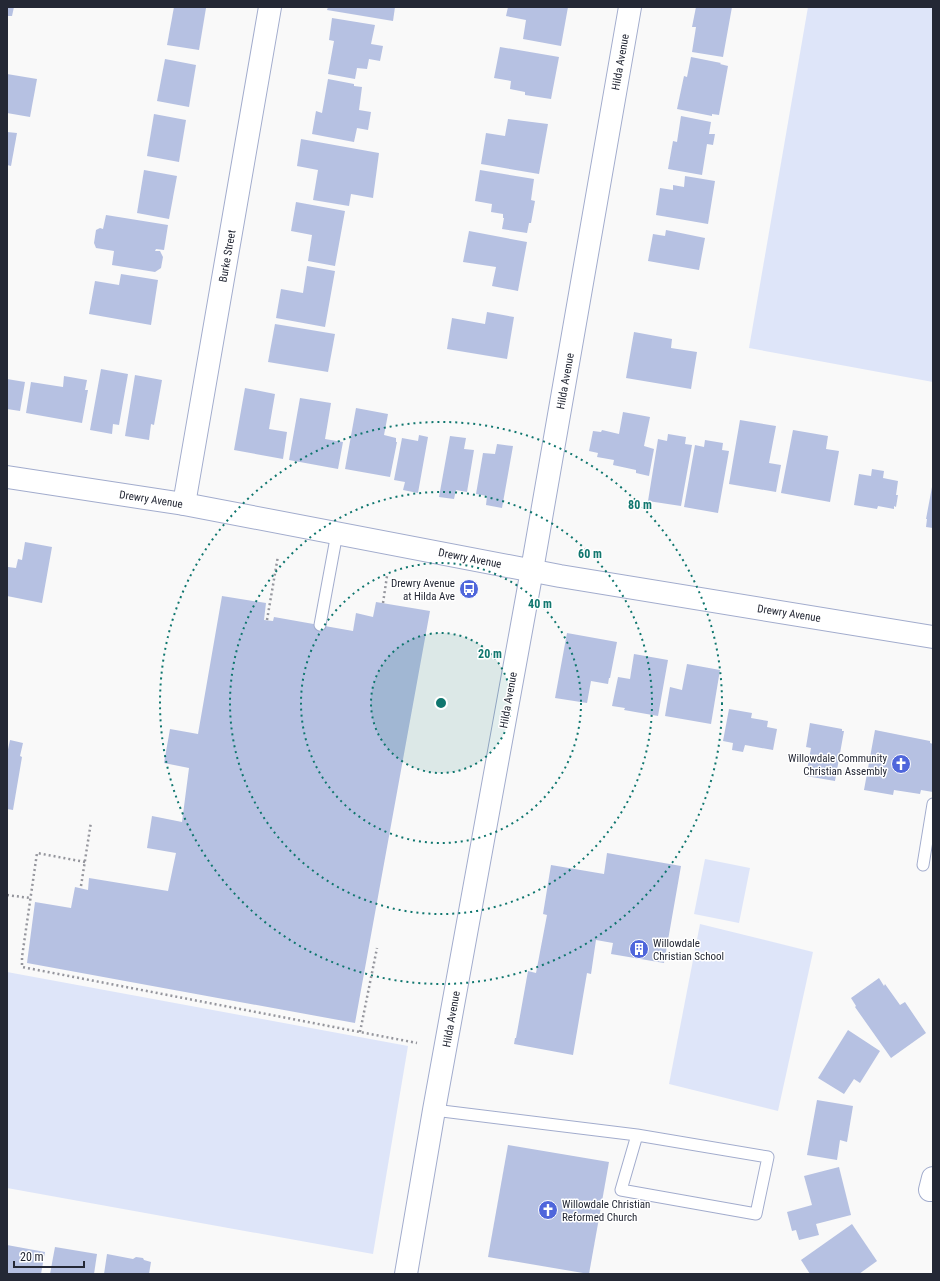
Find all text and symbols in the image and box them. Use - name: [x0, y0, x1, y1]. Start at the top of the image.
- street label: Hilda Avenue: [609, 33, 632, 91]
- street label: Burke Street: [216, 229, 238, 283]
- street label: Hilda Avenue: [554, 352, 577, 410]
- street label: Drewry Avenue: [118, 488, 184, 511]
- text: 80 m: [628, 498, 652, 512]
- street label: Drewry Avenue: [437, 546, 503, 571]
- text: 60 m: [578, 547, 602, 561]
- place label: Drewry Avenue at Hilda Ave: [391, 577, 455, 603]
- bus stop icon: Drewry Avenue at Hilda Ave: [458, 578, 480, 600]
- text: 40 m: [528, 597, 552, 611]
- street label: Drewry Avenue: [756, 602, 822, 625]
- text: 20 m: [478, 647, 502, 661]
- street label: Hilda Avenue: [497, 671, 520, 729]
- centre of rings: [434, 696, 448, 710]
- place label: Willowdale Community Christian Assembly: [788, 752, 887, 778]
- church icon: Willowdale Community Christian Assembly: [890, 753, 912, 775]
- place label: Willowdale Christian School: [653, 937, 724, 963]
- building icon: Willowdale Christian School: [628, 938, 650, 960]
- street label: Hilda Avenue: [440, 990, 463, 1048]
- place label: Willowdale Christian Reformed Church: [562, 1198, 650, 1224]
- church icon: Willowdale Christian Reformed Church: [537, 1199, 559, 1221]
- scale bar: [14, 1243, 84, 1269]
- text: 20 m: [20, 1250, 44, 1264]

